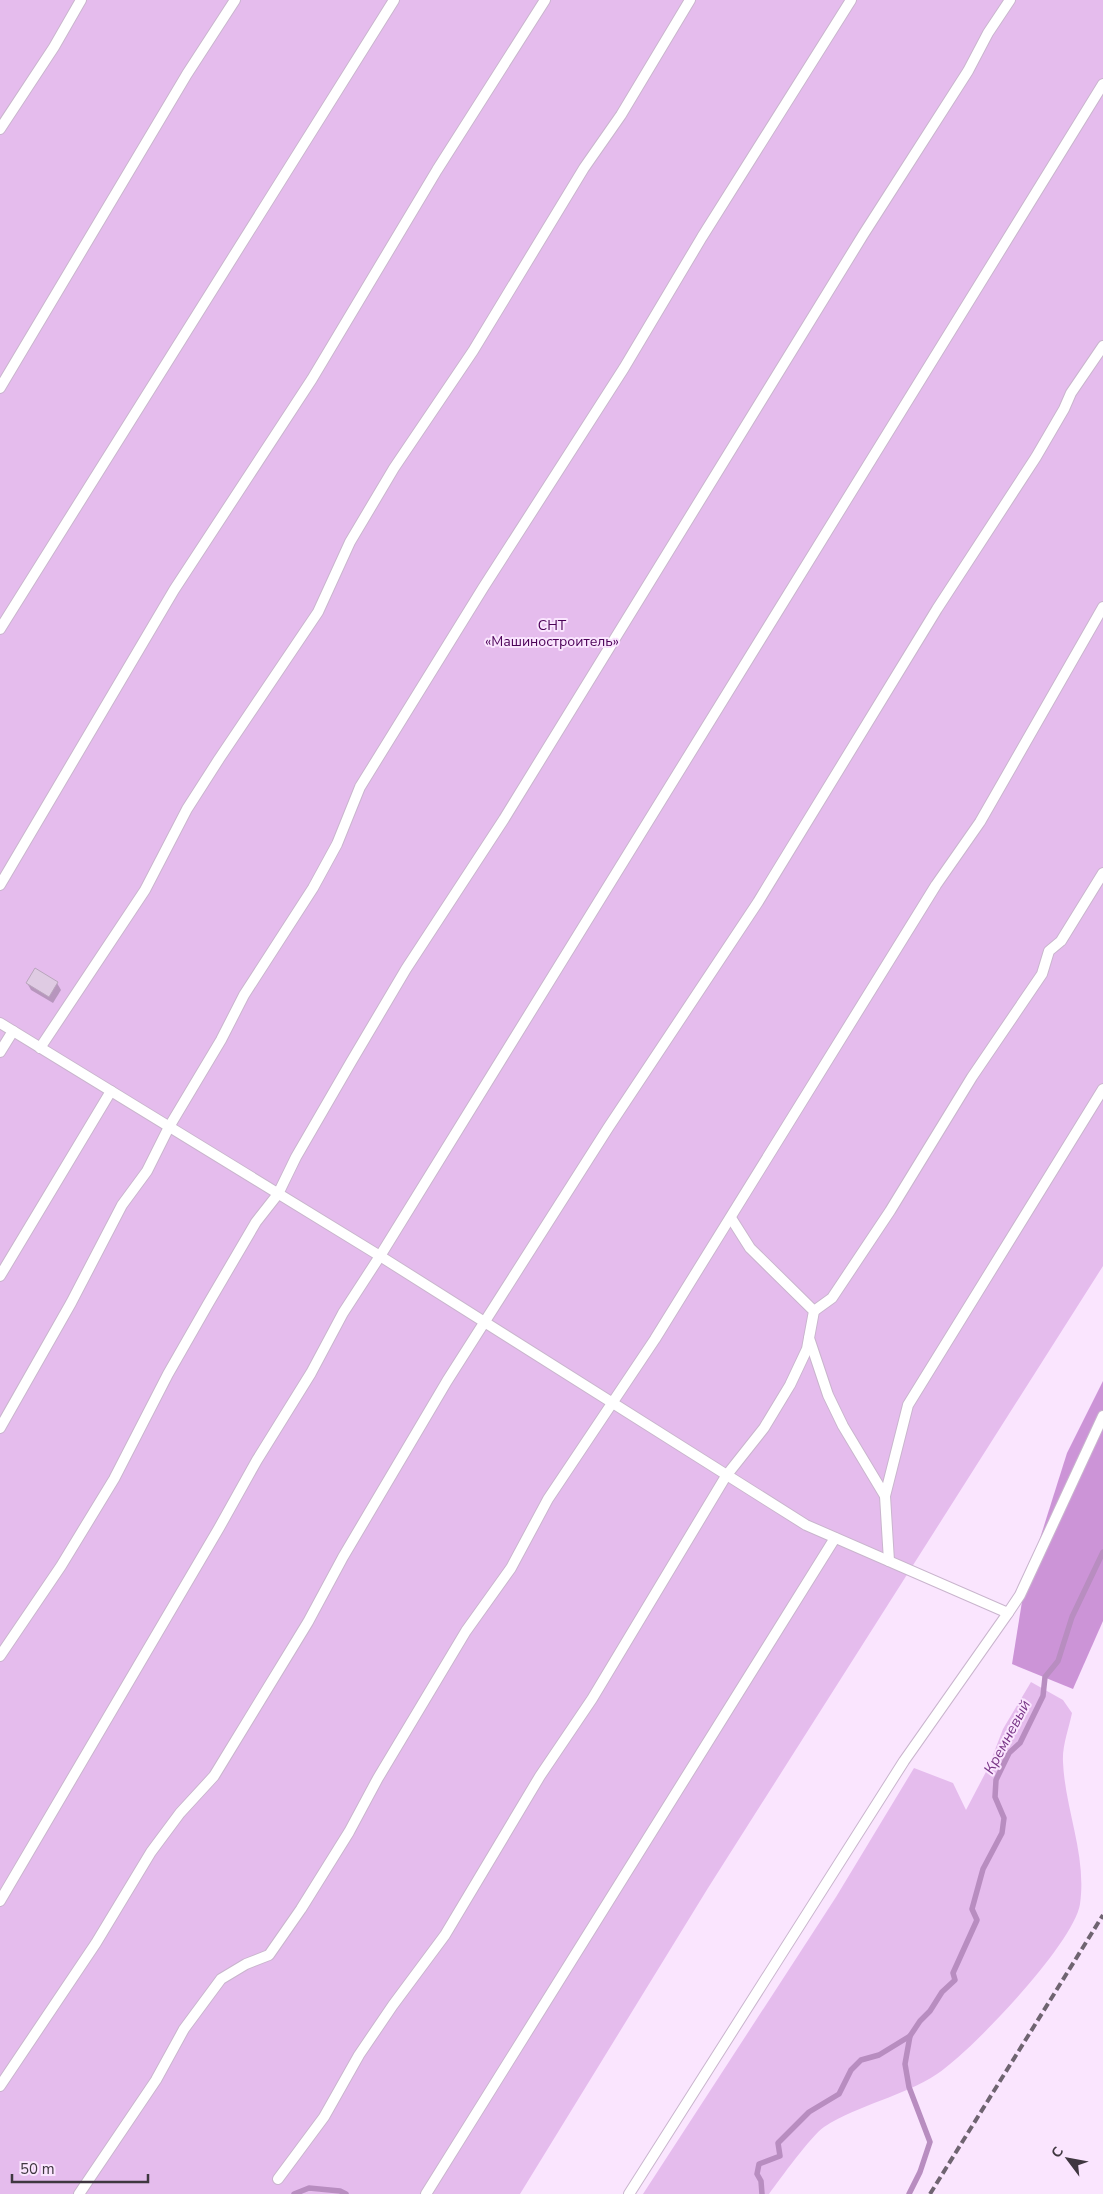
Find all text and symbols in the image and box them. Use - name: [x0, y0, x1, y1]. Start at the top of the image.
- park label: СНТ «Машиностроитель»: [485, 616, 619, 651]
- water label: Кремневый: [979, 1696, 1035, 1778]
- north arrow: [1043, 2134, 1093, 2184]
- text: С: [1047, 2143, 1068, 2161]
- scale bar: [12, 2152, 149, 2184]
- text: 50 m: [20, 2159, 55, 2179]

